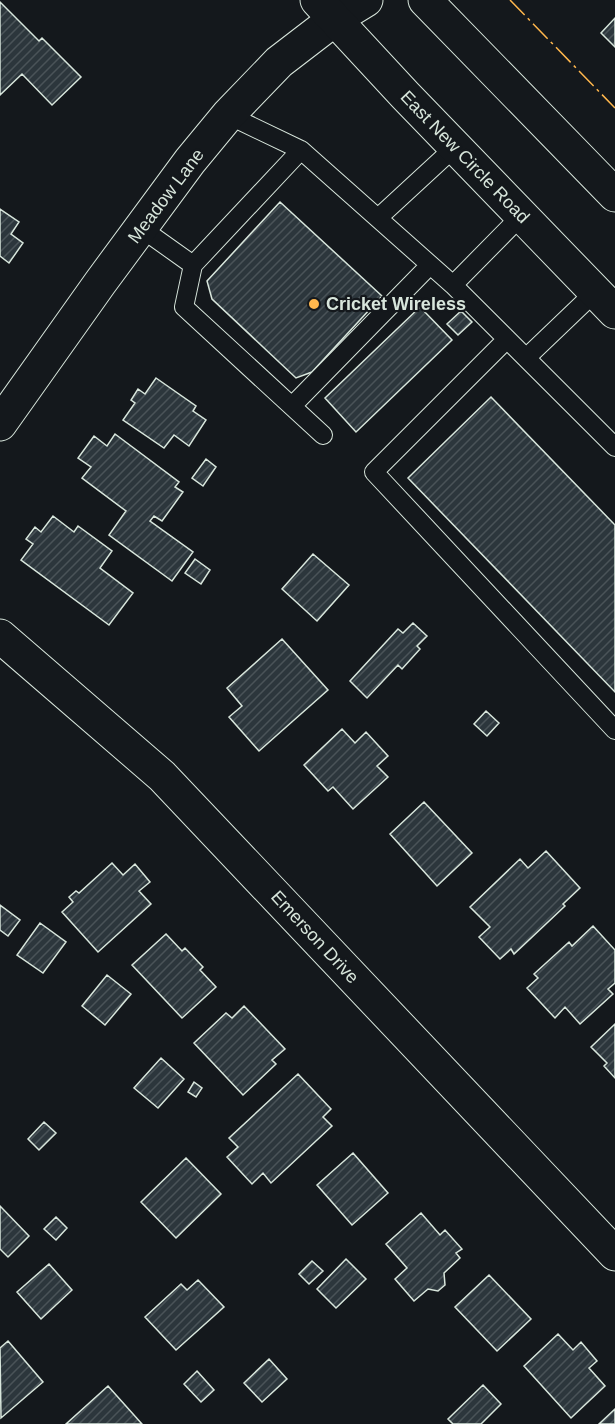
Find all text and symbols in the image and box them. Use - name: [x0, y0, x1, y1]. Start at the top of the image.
- street label: East New Circle Road: [397, 87, 533, 227]
- street label: Meadow Lane: [124, 145, 208, 247]
- place label: Cricket Wireless: [326, 294, 466, 314]
- marker: Cricket Wireless: [307, 297, 321, 311]
- street label: Emerson Drive: [267, 887, 363, 987]

